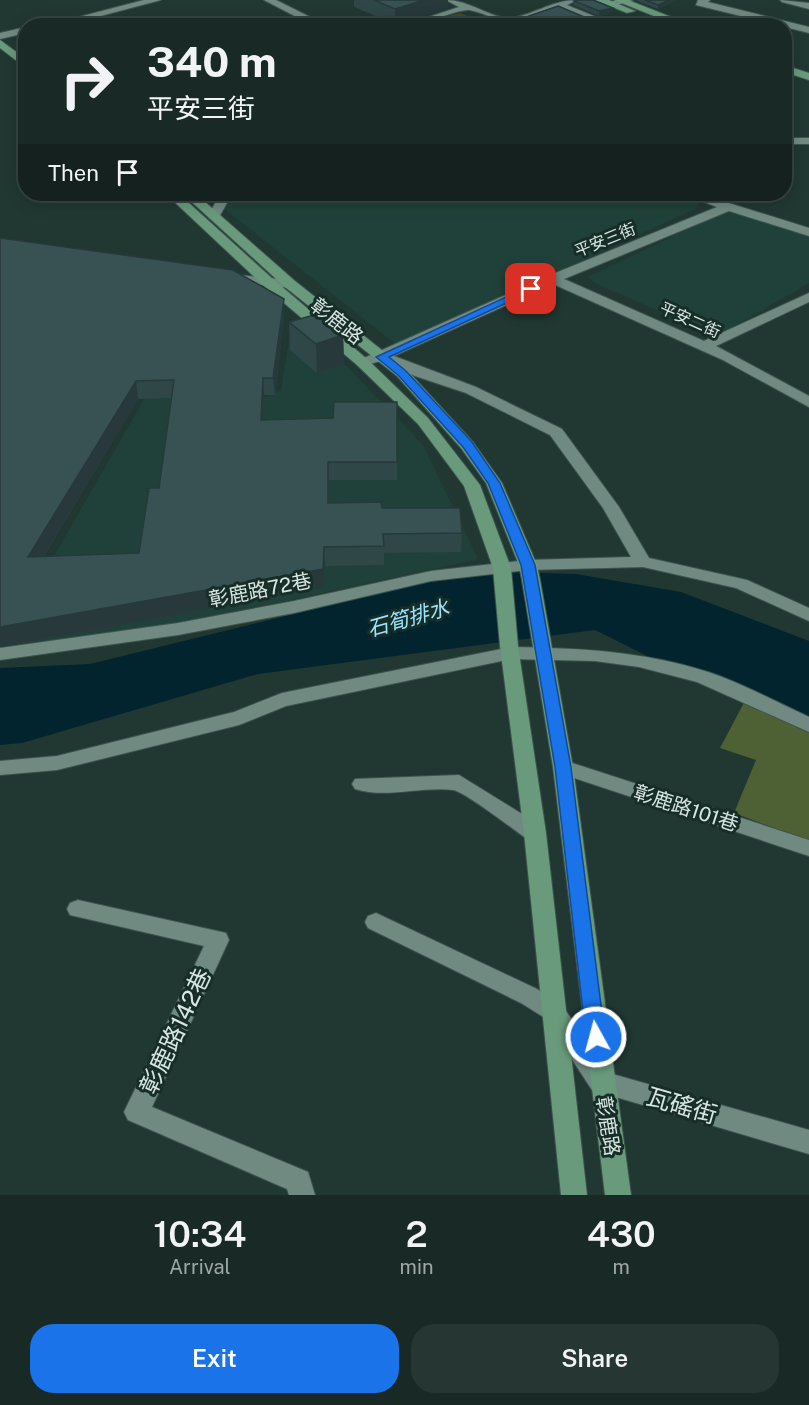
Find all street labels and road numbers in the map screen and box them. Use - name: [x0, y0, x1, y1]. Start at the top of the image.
- street label: 平安三街: [572, 219, 638, 261]
- street label: 彰鹿路: [306, 293, 368, 349]
- street label: 平安二街: [657, 298, 723, 342]
- street label: 彰鹿路72巷: [207, 568, 313, 612]
- street label: 彰鹿路101巷: [631, 780, 741, 836]
- street label: 彰鹿路142巷: [134, 964, 216, 1098]
- street label: 瓦磘街: [644, 1082, 720, 1128]
- street label: 彰鹿路: [591, 1094, 625, 1158]

